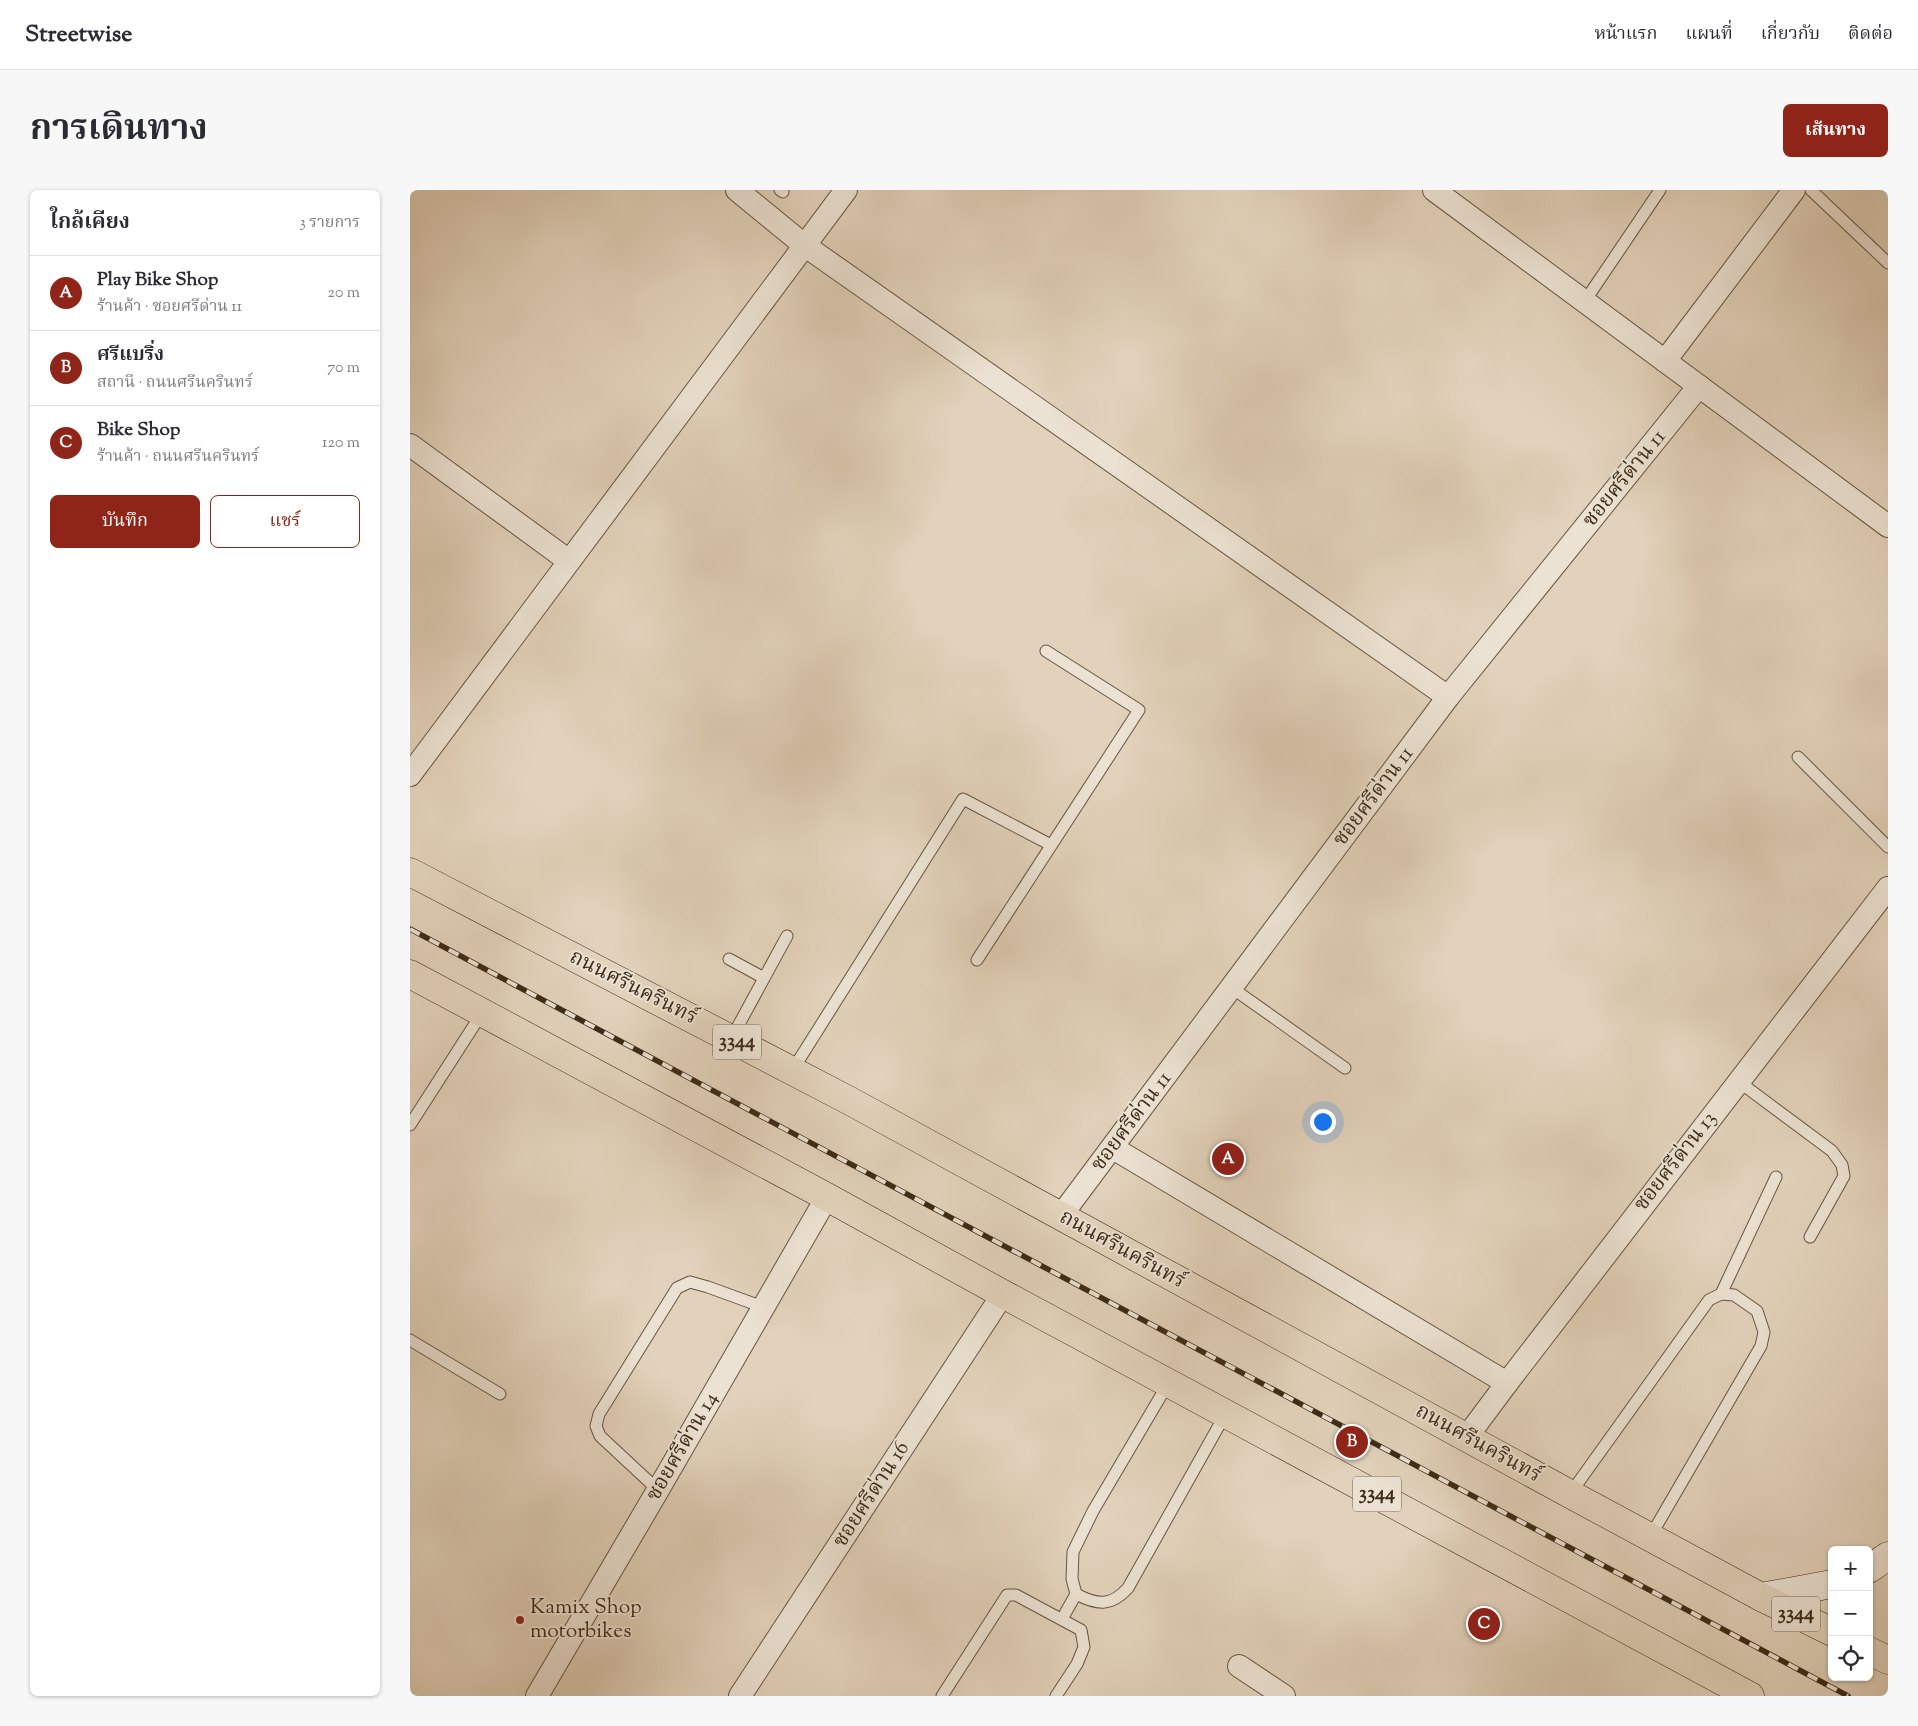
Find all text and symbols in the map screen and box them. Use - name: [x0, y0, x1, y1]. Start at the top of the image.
- text: Streetwise: [25, 18, 132, 52]
- text: หน้าแรก: [1594, 22, 1657, 48]
- text: แผนที่: [1685, 22, 1733, 48]
- text: เกี่ยวกับ: [1761, 22, 1820, 48]
- text: ติดต่อ: [1848, 22, 1893, 48]
- button: เส้นทาง: [1783, 104, 1888, 157]
- text: การเดินทาง: [30, 105, 208, 156]
- text: ใกล้เคียง: [50, 208, 130, 238]
- text: 3 รายการ: [299, 212, 360, 235]
- text: Play Bike Shop: [97, 267, 218, 294]
- text: A: [60, 282, 73, 305]
- text: 20 m: [327, 282, 360, 305]
- text: ร้านค้า · ซอยศรีด่าน 11: [97, 296, 242, 319]
- text: ศรีแบริ่ง: [97, 342, 164, 369]
- text: B: [61, 357, 71, 380]
- text: 70 m: [327, 357, 360, 380]
- text: สถานี · ถนนศรีนครินทร์: [97, 372, 253, 395]
- text: Bike Shop: [97, 417, 180, 444]
- street label: ซอยศรีด่าน 11: [1576, 424, 1674, 534]
- text: C: [60, 432, 72, 455]
- text: 120 m: [322, 432, 360, 455]
- text: ร้านค้า · ถนนศรีนครินทร์: [97, 446, 259, 469]
- button: บันทึก: [50, 495, 200, 548]
- button: แชร์: [210, 495, 360, 548]
- street label: ซอยศรีด่าน 11: [1327, 741, 1421, 853]
- street label: ถนนศรีนครินทร์: [564, 943, 703, 1034]
- road number: 3344: [713, 1024, 761, 1060]
- street label: ซอยศรีด่าน 11: [1085, 1066, 1179, 1178]
- street label: ซอยศรีด่าน 13: [1627, 1106, 1725, 1218]
- your location: [1310, 1109, 1336, 1135]
- pin: A: [1212, 1140, 1244, 1178]
- street label: ถนนศรีนครินทร์: [1053, 1203, 1192, 1298]
- street label: ซอยศรีด่าน 14: [640, 1387, 726, 1507]
- street label: ถนนศรีนครินทร์: [1409, 1397, 1548, 1492]
- pin: B: [1336, 1423, 1368, 1461]
- street label: ซอยศรีด่าน 16: [826, 1436, 918, 1554]
- road number: 3344: [1353, 1476, 1401, 1512]
- map controls: [1828, 1546, 1873, 1681]
- button: +: [1828, 1546, 1873, 1591]
- button: −: [1828, 1591, 1873, 1636]
- place label: Kamix Shop motorbikes: [530, 1593, 642, 1647]
- road number: 3344: [1772, 1596, 1820, 1632]
- pin: C: [1468, 1605, 1500, 1643]
- marker: Kamix Shop motorbikes: [514, 1614, 526, 1626]
- button: locate: [1828, 1636, 1873, 1681]

